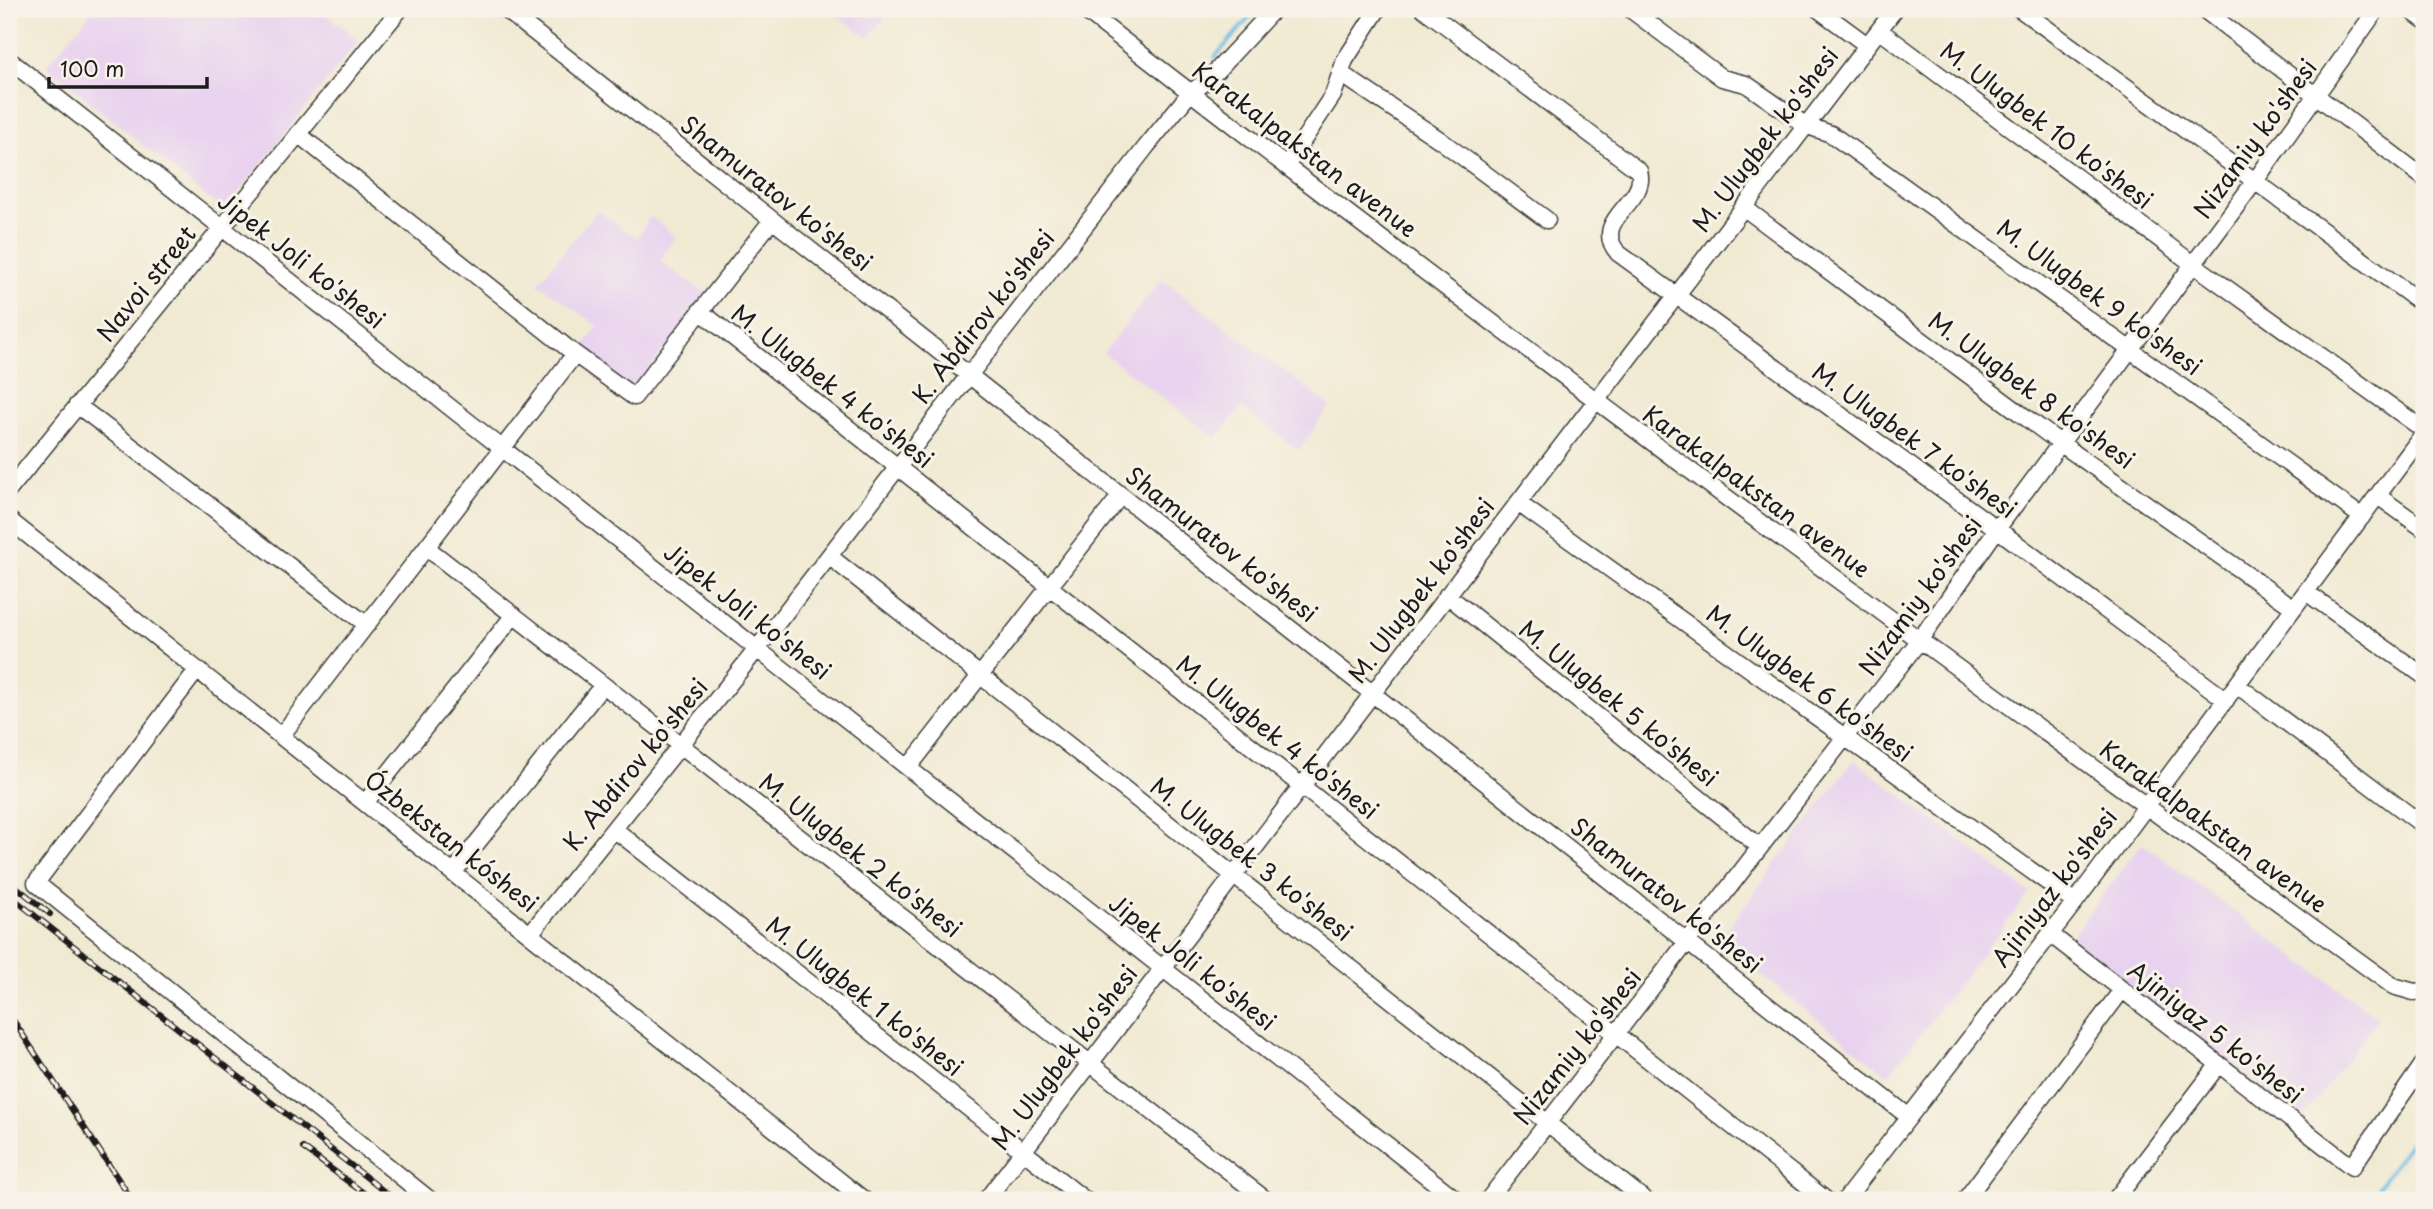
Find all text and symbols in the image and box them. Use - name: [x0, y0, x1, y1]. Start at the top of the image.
- street label: M. Ulugbek 10 ko'shesi: [1933, 32, 2161, 217]
- street label: M. Ulugbek ko'shesi: [1683, 38, 1846, 239]
- scale bar: [49, 46, 206, 90]
- street label: Nizamiy ko'shesi: [2184, 51, 2325, 225]
- text: 100 m: [60, 52, 124, 84]
- street label: Karakalpakstan avenue: [1185, 52, 1425, 245]
- street label: Shamuratov ko'shesi: [674, 106, 881, 279]
- street label: Jipek Joli ko'shesi: [211, 182, 394, 336]
- street label: M. Ulugbek 9 ko'shesi: [1990, 210, 2210, 383]
- street label: Navoi street: [87, 217, 204, 349]
- street label: K. Abdirov ko'shesi: [903, 221, 1062, 411]
- street label: M. Ulugbek 4 ko'shesi: [724, 295, 942, 476]
- street label: M. Ulugbek 8 ko'shesi: [1921, 302, 2143, 477]
- street label: M. Ulugbek 7 ko'shesi: [1805, 353, 2025, 526]
- street label: Karakalpakstan avenue: [1636, 395, 1878, 585]
- street label: Shamuratov ko'shesi: [1119, 457, 1326, 630]
- street label: M. Ulugbek ko'shesi: [1339, 489, 1502, 690]
- street label: Nizamiy ko'shesi: [1849, 508, 1990, 682]
- street label: Jipek Joli ko'shesi: [657, 533, 840, 687]
- street label: M. Ulugbek 6 ko'shesi: [1699, 595, 1921, 770]
- street label: M. Ulugbek 5 ko'shesi: [1512, 611, 1727, 794]
- street label: M. Ulugbek 4 ko'shesi: [1169, 646, 1387, 827]
- street label: K. Abdirov ko'shesi: [553, 670, 715, 858]
- street label: Karakalpakstan avenue: [2093, 730, 2335, 920]
- street label: Ózbekstan kóshesi: [358, 761, 547, 920]
- street label: M. Ulugbek 2 ko'shesi: [752, 764, 970, 945]
- street label: M. Ulugbek 3 ko'shesi: [1143, 768, 1361, 949]
- street label: Ajiniyaz ko'shesi: [1982, 800, 2125, 974]
- street label: Shamuratov ko'shesi: [1564, 808, 1771, 981]
- street label: Jipek Joli ko'shesi: [1102, 884, 1285, 1038]
- street label: M. Ulugbek 1 ko'shesi: [759, 907, 972, 1084]
- street label: Ajiniyaz 5 ko'shesi: [2121, 952, 2311, 1111]
- street label: M. Ulugbek ko'shesi: [982, 956, 1145, 1157]
- street label: Nizamiy ko'shesi: [1504, 960, 1649, 1132]

